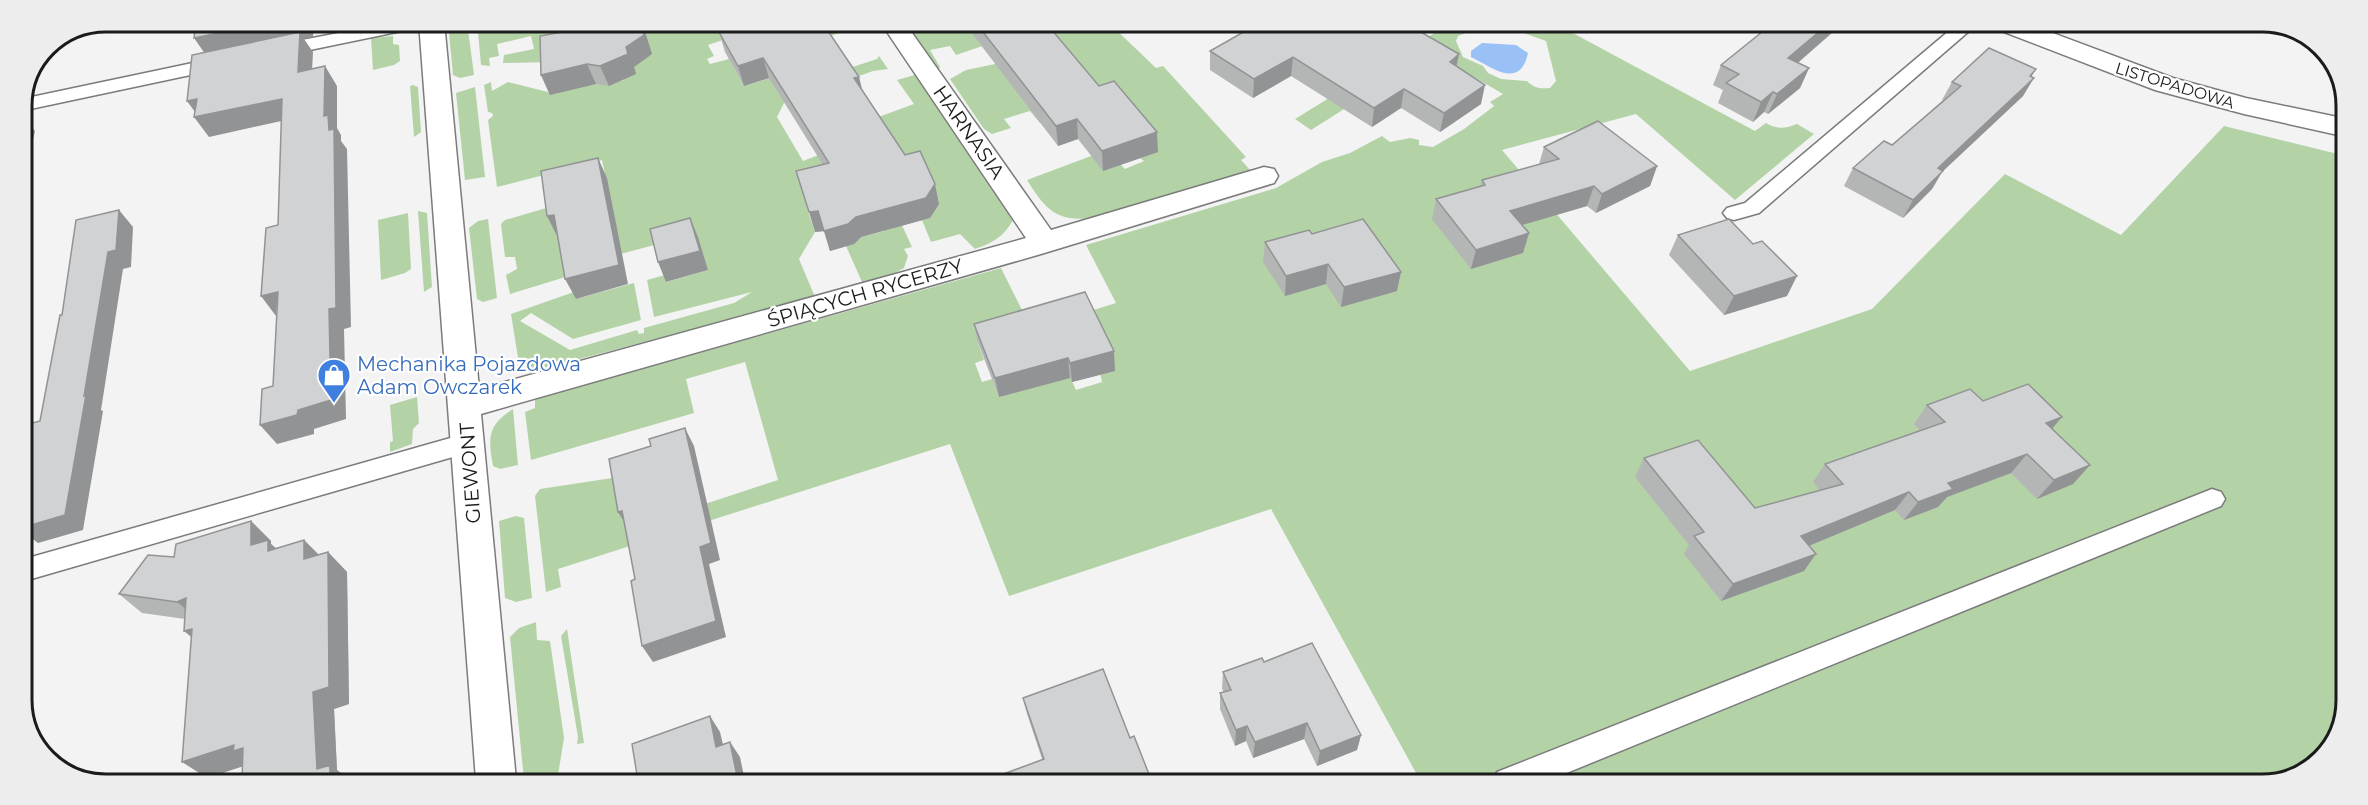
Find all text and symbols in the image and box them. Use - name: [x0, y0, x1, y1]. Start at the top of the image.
- street label: LISTOPADOWA: [2113, 58, 2237, 113]
- street label: HARNASIA: [928, 81, 1010, 184]
- street label: ŚPIĄCYCH RYCERZY: [764, 253, 966, 332]
- place label: Mechanika Pojazdowa Adam Owczarek: [357, 352, 581, 399]
- shop icon: Mechanika Pojazdowa Adam Owczarek: [316, 357, 352, 404]
- street label: GIEWONT: [454, 421, 485, 524]

